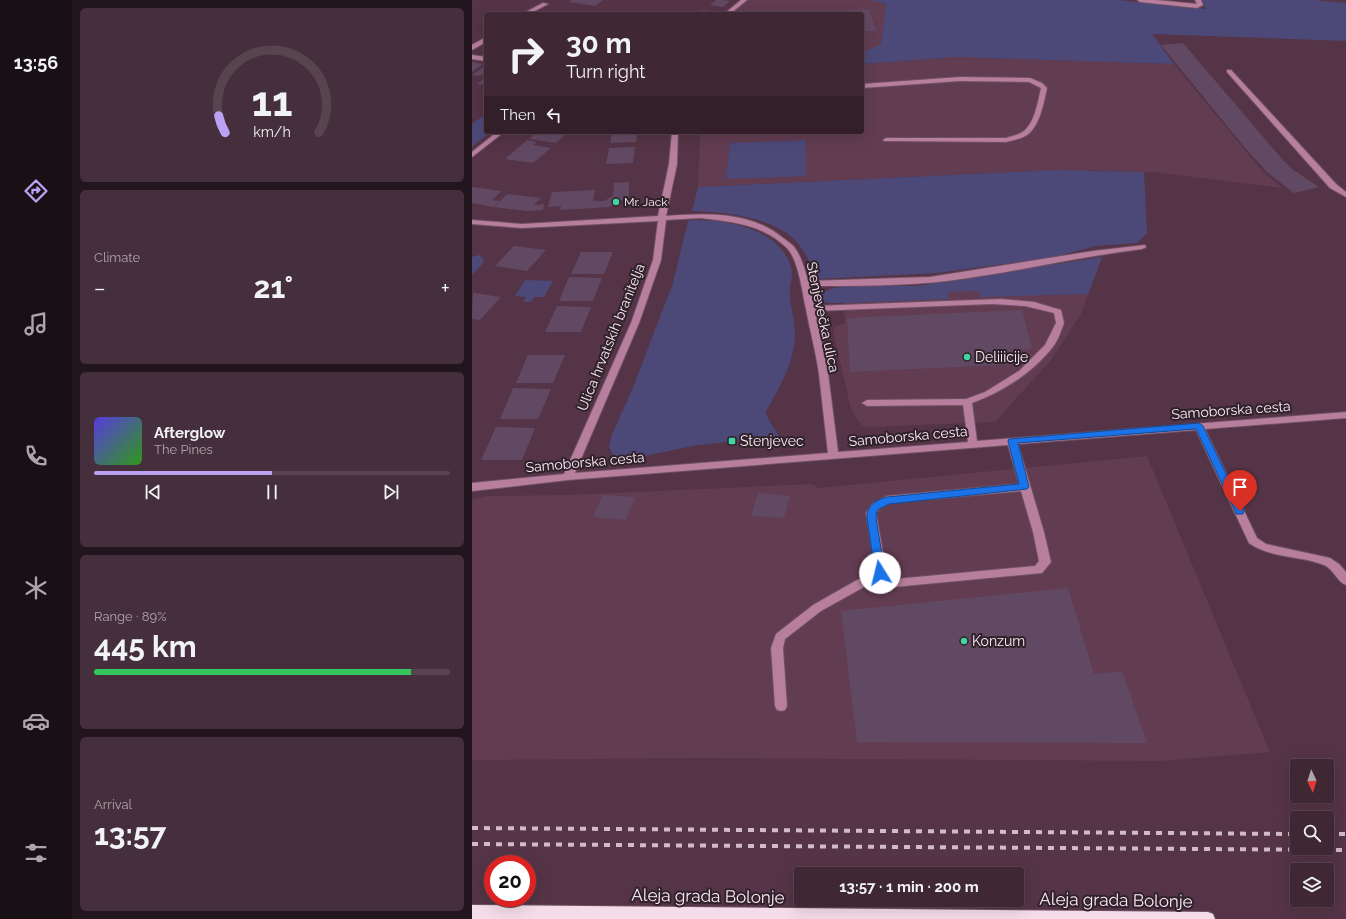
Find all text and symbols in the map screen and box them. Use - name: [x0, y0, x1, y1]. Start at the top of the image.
- text: 30 m: [566, 27, 632, 60]
- icon: right: [500, 28, 552, 80]
- text: 13:56: [14, 52, 58, 73]
- text: Turn right: [566, 61, 645, 82]
- text: 11: [251, 77, 293, 126]
- icon: left: [543, 104, 565, 126]
- text: Then: [500, 106, 535, 124]
- text: km/h: [253, 124, 291, 140]
- icon: directions: [22, 177, 50, 205]
- place label: Mr. Jack: [624, 195, 668, 209]
- marker: Mr. Jack: [611, 197, 621, 207]
- text: Climate: [94, 250, 140, 265]
- street label: Stenjevečka ulica: [803, 260, 843, 374]
- street label: Ulica hrvatskih branitelja: [574, 261, 648, 413]
- text: 21°: [254, 270, 293, 305]
- text: −: [94, 275, 106, 301]
- text: +: [441, 275, 450, 301]
- icon: music: [22, 310, 50, 338]
- place label: Deliiicije: [975, 349, 1028, 365]
- marker: Deliiicije: [962, 352, 972, 362]
- street label: Samoborska cesta: [1171, 398, 1291, 422]
- street label: Samoborska cesta: [848, 423, 968, 449]
- text: Afterglow: [154, 424, 225, 442]
- place label: Stenjevec: [740, 433, 804, 449]
- marker: Stenjevec: [727, 436, 737, 446]
- icon: phone: [22, 442, 50, 470]
- text: The Pines: [154, 442, 213, 457]
- street label: Samoborska cesta: [525, 449, 645, 475]
- pin: [1223, 470, 1257, 511]
- icon: arrive: [1229, 476, 1251, 498]
- icon: previous: [142, 481, 164, 503]
- icon: pause: [261, 481, 283, 503]
- icon: next: [380, 481, 402, 503]
- position arrow: [859, 552, 901, 594]
- icon: climate: [22, 574, 50, 602]
- text: Range · 89%: [94, 609, 166, 624]
- text: 445 km: [94, 629, 197, 664]
- place label: Konzum: [972, 633, 1025, 649]
- marker: Konzum: [959, 636, 969, 646]
- icon: car: [22, 707, 50, 735]
- north arrow: [1290, 759, 1334, 803]
- map controls: [1290, 759, 1334, 907]
- text: Arrival: [94, 797, 132, 812]
- button: search: [1290, 811, 1334, 855]
- text: 13:57: [94, 817, 166, 852]
- icon: filters: [22, 839, 50, 867]
- speed limit sign: 20: [484, 855, 536, 907]
- button: layers: [1290, 863, 1334, 907]
- text: 13:57 · 1 min · 200 m: [839, 878, 979, 896]
- street label: Aleja grada Bolonje: [631, 885, 785, 907]
- street label: Aleja grada Bolonje: [1039, 889, 1193, 911]

